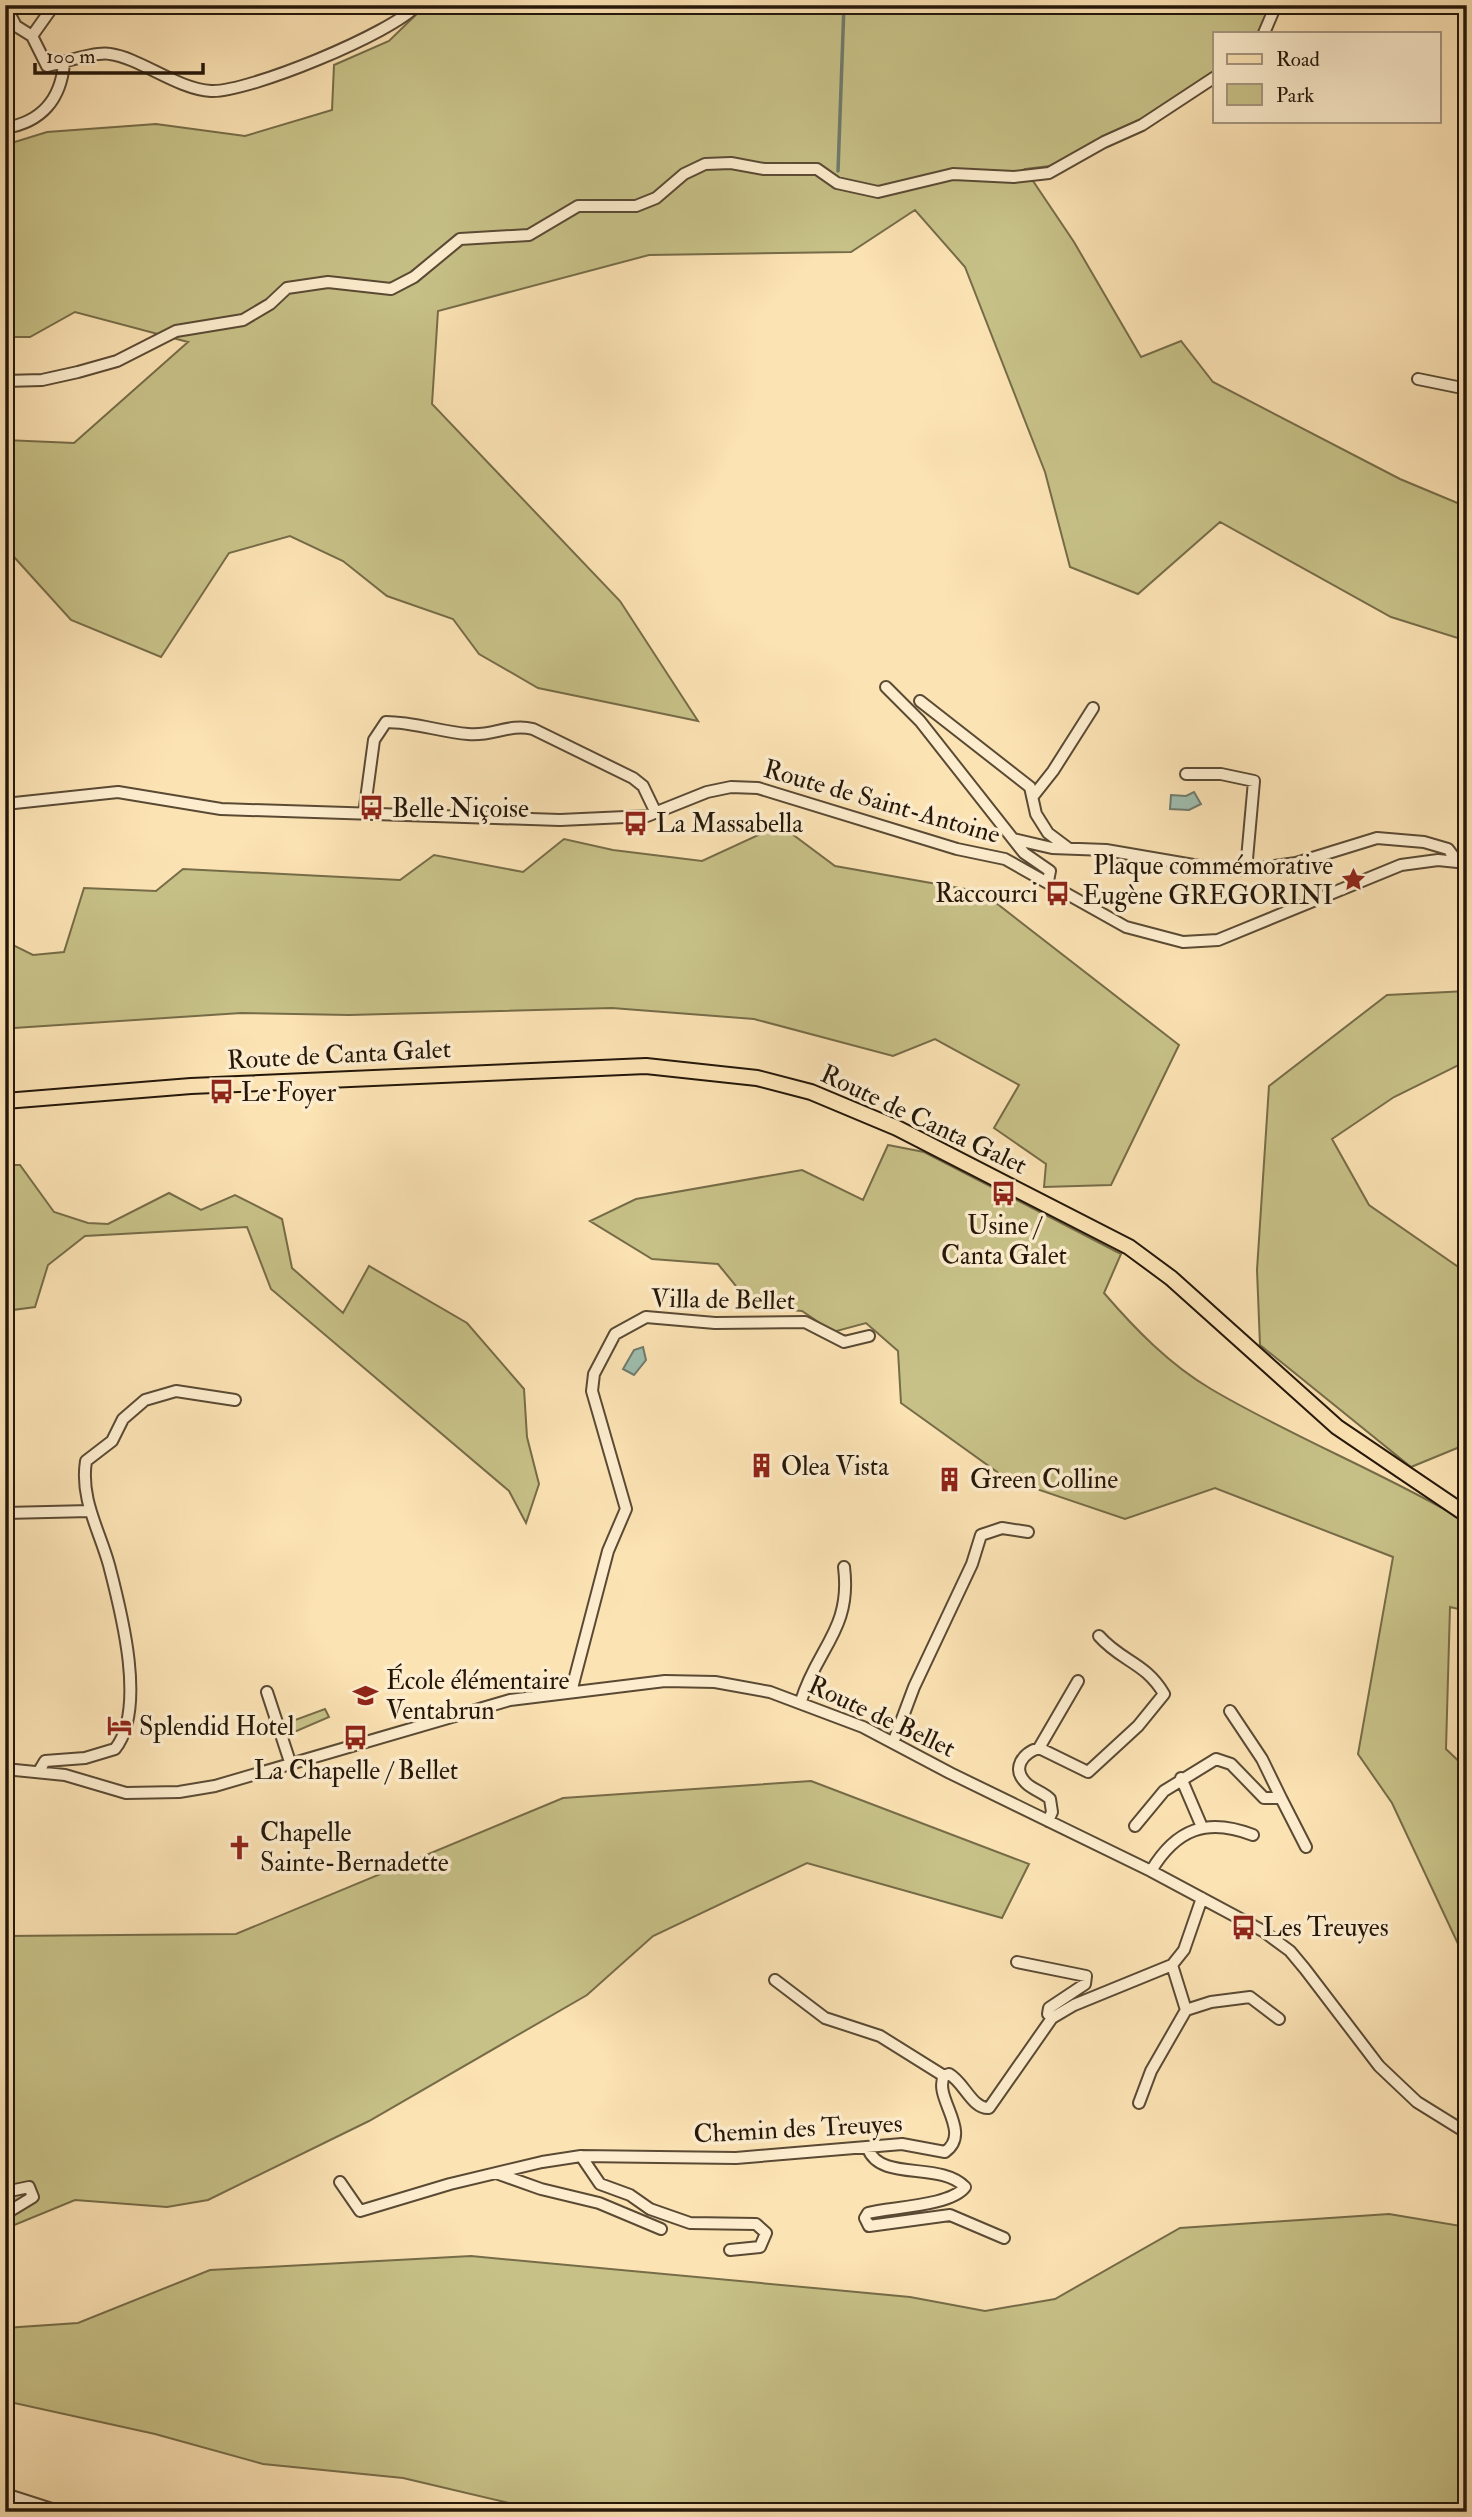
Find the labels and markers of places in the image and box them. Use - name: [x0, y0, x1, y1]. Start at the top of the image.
- place label: Belle Niçoise: [392, 793, 529, 825]
- bus stop icon: Belle Niçoise: [358, 794, 386, 822]
- place label: La Massabella: [656, 808, 803, 840]
- bus stop icon: La Massabella: [622, 809, 650, 837]
- place label: Plaque commémorative Eugène GREGORINI: [1083, 850, 1333, 912]
- place icon: Plaque commémorative Eugène GREGORINI: [1339, 866, 1367, 894]
- place label: Raccourci: [935, 878, 1038, 910]
- bus stop icon: Raccourci: [1044, 879, 1072, 907]
- place label: Le Foyer: [241, 1077, 336, 1109]
- bus stop icon: Le Foyer: [207, 1078, 235, 1106]
- bus stop icon: Usine / Canta Galet: [990, 1179, 1018, 1207]
- place label: Usine / Canta Galet: [941, 1210, 1067, 1272]
- place label: Olea Vista: [781, 1451, 889, 1483]
- building icon: Olea Vista: [747, 1452, 775, 1480]
- place label: Green Colline: [970, 1464, 1118, 1496]
- building icon: Green Colline: [936, 1465, 964, 1493]
- place label: École élémentaire Ventabrun: [386, 1663, 570, 1727]
- school or university icon: École élémentaire Ventabrun: [352, 1681, 380, 1709]
- place label: Splendid Hotel: [139, 1711, 295, 1744]
- hotel icon: Splendid Hotel: [105, 1712, 133, 1740]
- bus stop icon: La Chapelle / Bellet: [342, 1724, 370, 1752]
- place label: La Chapelle / Bellet: [254, 1755, 458, 1788]
- place label: Chapelle Sainte-Bernadette: [260, 1817, 449, 1879]
- church icon: Chapelle Sainte-Bernadette: [226, 1833, 254, 1861]
- place label: Les Treuyes: [1263, 1912, 1389, 1944]
- bus stop icon: Les Treuyes: [1229, 1913, 1257, 1941]

